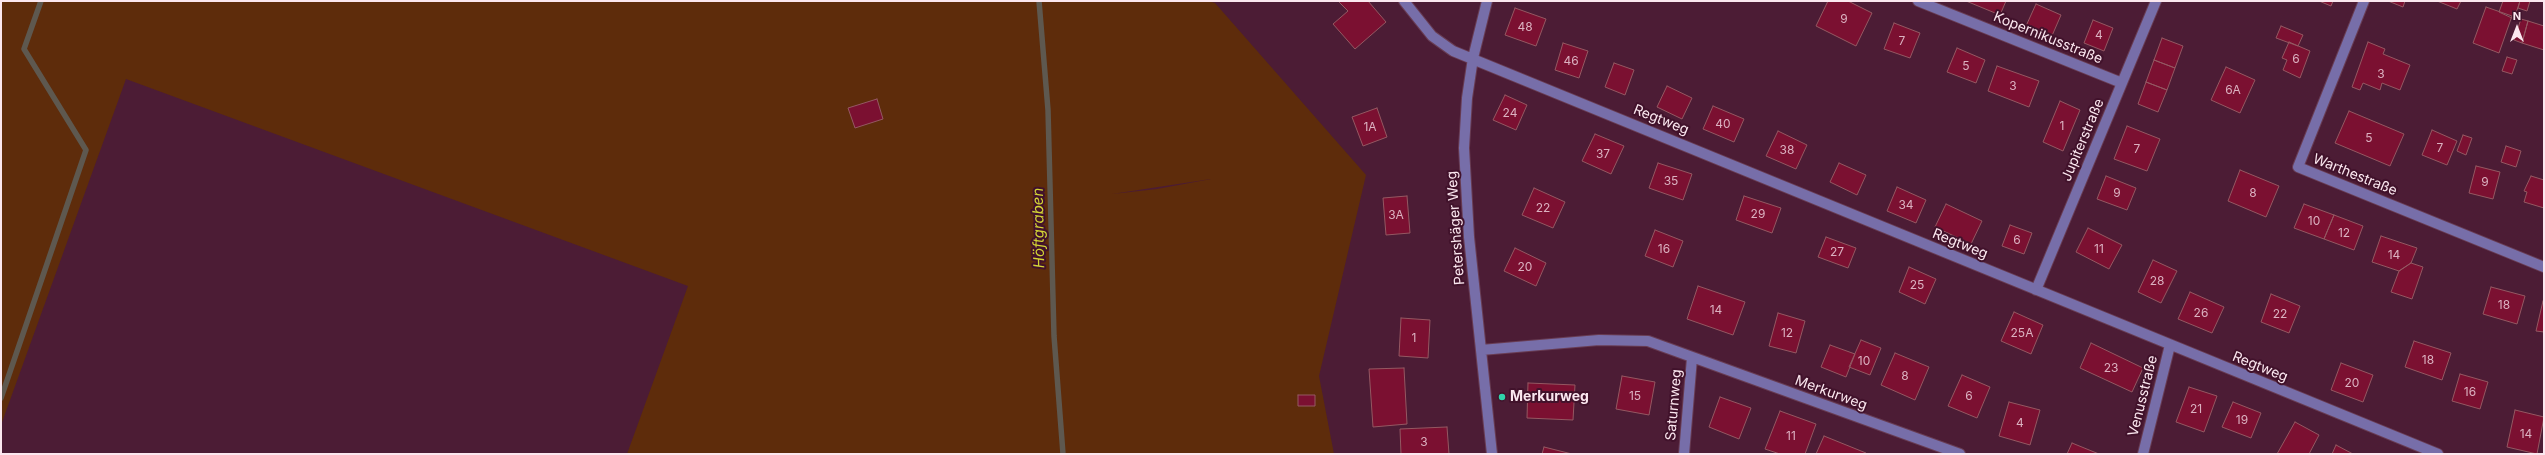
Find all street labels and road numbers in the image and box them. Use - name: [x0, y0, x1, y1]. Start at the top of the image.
- street label: Kopernikusstraße: [1991, 8, 2105, 68]
- street label: Jupiterstraße: [2058, 96, 2108, 184]
- street label: Regtweg: [1631, 101, 1691, 139]
- street label: Warthestraße: [2310, 150, 2400, 200]
- street label: Petershäger Weg: [1444, 170, 1468, 286]
- street label: Regtweg: [1930, 225, 1990, 263]
- street label: Regtweg: [2230, 348, 2290, 386]
- street label: Venusstraße: [2125, 354, 2161, 438]
- street label: Saturnweg: [1663, 369, 1685, 441]
- street label: Merkurweg: [1793, 372, 1869, 414]

